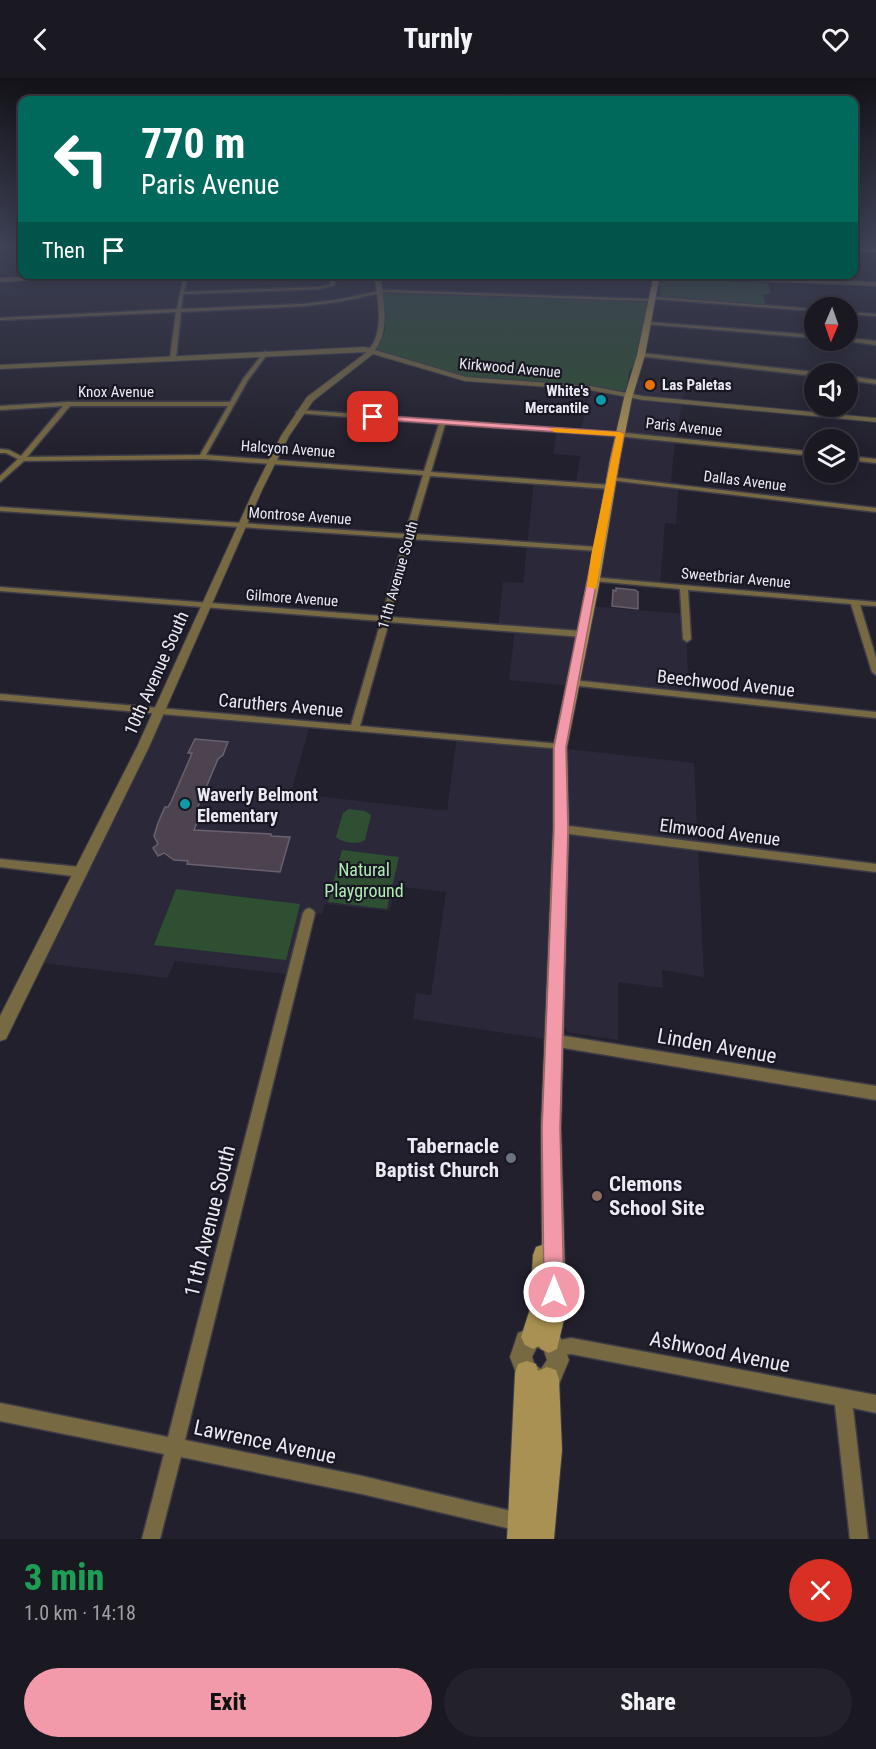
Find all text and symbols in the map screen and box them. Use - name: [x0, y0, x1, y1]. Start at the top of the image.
- icon: back: [24, 23, 57, 56]
- text: Turnly: [404, 23, 472, 55]
- icon: heart: [819, 23, 852, 56]
- text: 770 m: [141, 119, 246, 168]
- icon: left: [42, 120, 120, 198]
- text: Paris Avenue: [141, 169, 279, 201]
- icon: arrive: [97, 234, 130, 267]
- text: Then: [42, 238, 85, 263]
- north arrow: [804, 297, 858, 351]
- map controls: [804, 297, 858, 483]
- street label: Kirkwood Avenue: [458, 355, 562, 381]
- button: sound: [804, 363, 858, 417]
- place label: Las Paletas: [662, 376, 732, 394]
- marker: Las Paletas: [643, 378, 657, 392]
- place label: White's Mercantile: [525, 382, 589, 417]
- street label: Knox Avenue: [78, 383, 154, 401]
- pin: [347, 391, 398, 442]
- marker: White's Mercantile: [594, 393, 608, 407]
- icon: arrive: [356, 400, 389, 433]
- street label: Paris Avenue: [645, 414, 723, 440]
- button: layers: [804, 429, 858, 483]
- street label: Halcyon Avenue: [240, 437, 336, 461]
- street label: Dallas Avenue: [703, 467, 787, 495]
- street label: Montrose Avenue: [248, 503, 352, 529]
- street label: 11th Avenue South: [374, 519, 422, 631]
- street label: Sweetbriar Avenue: [681, 564, 791, 592]
- street label: Gilmore Avenue: [245, 586, 339, 610]
- street label: 10th Avenue South: [119, 608, 193, 738]
- street label: Beechwood Avenue: [656, 665, 796, 701]
- street label: Caruthers Avenue: [218, 689, 344, 721]
- place label: Waverly Belmont Elementary: [197, 784, 318, 826]
- marker: Waverly Belmont Elementary: [178, 797, 192, 811]
- street label: Elmwood Avenue: [659, 814, 781, 850]
- park label: Natural Playground: [324, 859, 404, 901]
- street label: Linden Avenue: [655, 1024, 779, 1068]
- place label: Tabernacle Baptist Church: [375, 1134, 499, 1182]
- street label: 11th Avenue South: [180, 1143, 240, 1299]
- marker: Tabernacle Baptist Church: [504, 1151, 518, 1165]
- place label: Clemons School Site: [609, 1172, 704, 1220]
- marker: Clemons School Site: [590, 1189, 604, 1203]
- position arrow: [522, 1260, 586, 1324]
- street label: Ashwood Avenue: [648, 1327, 792, 1377]
- street label: Lawrence Avenue: [192, 1415, 338, 1469]
- text: 3 min: [24, 1557, 104, 1599]
- button: close: [789, 1559, 852, 1622]
- text: 1.0 km · 14:18: [24, 1601, 136, 1625]
- button: Exit: [24, 1668, 432, 1737]
- button: Share: [444, 1668, 852, 1737]

